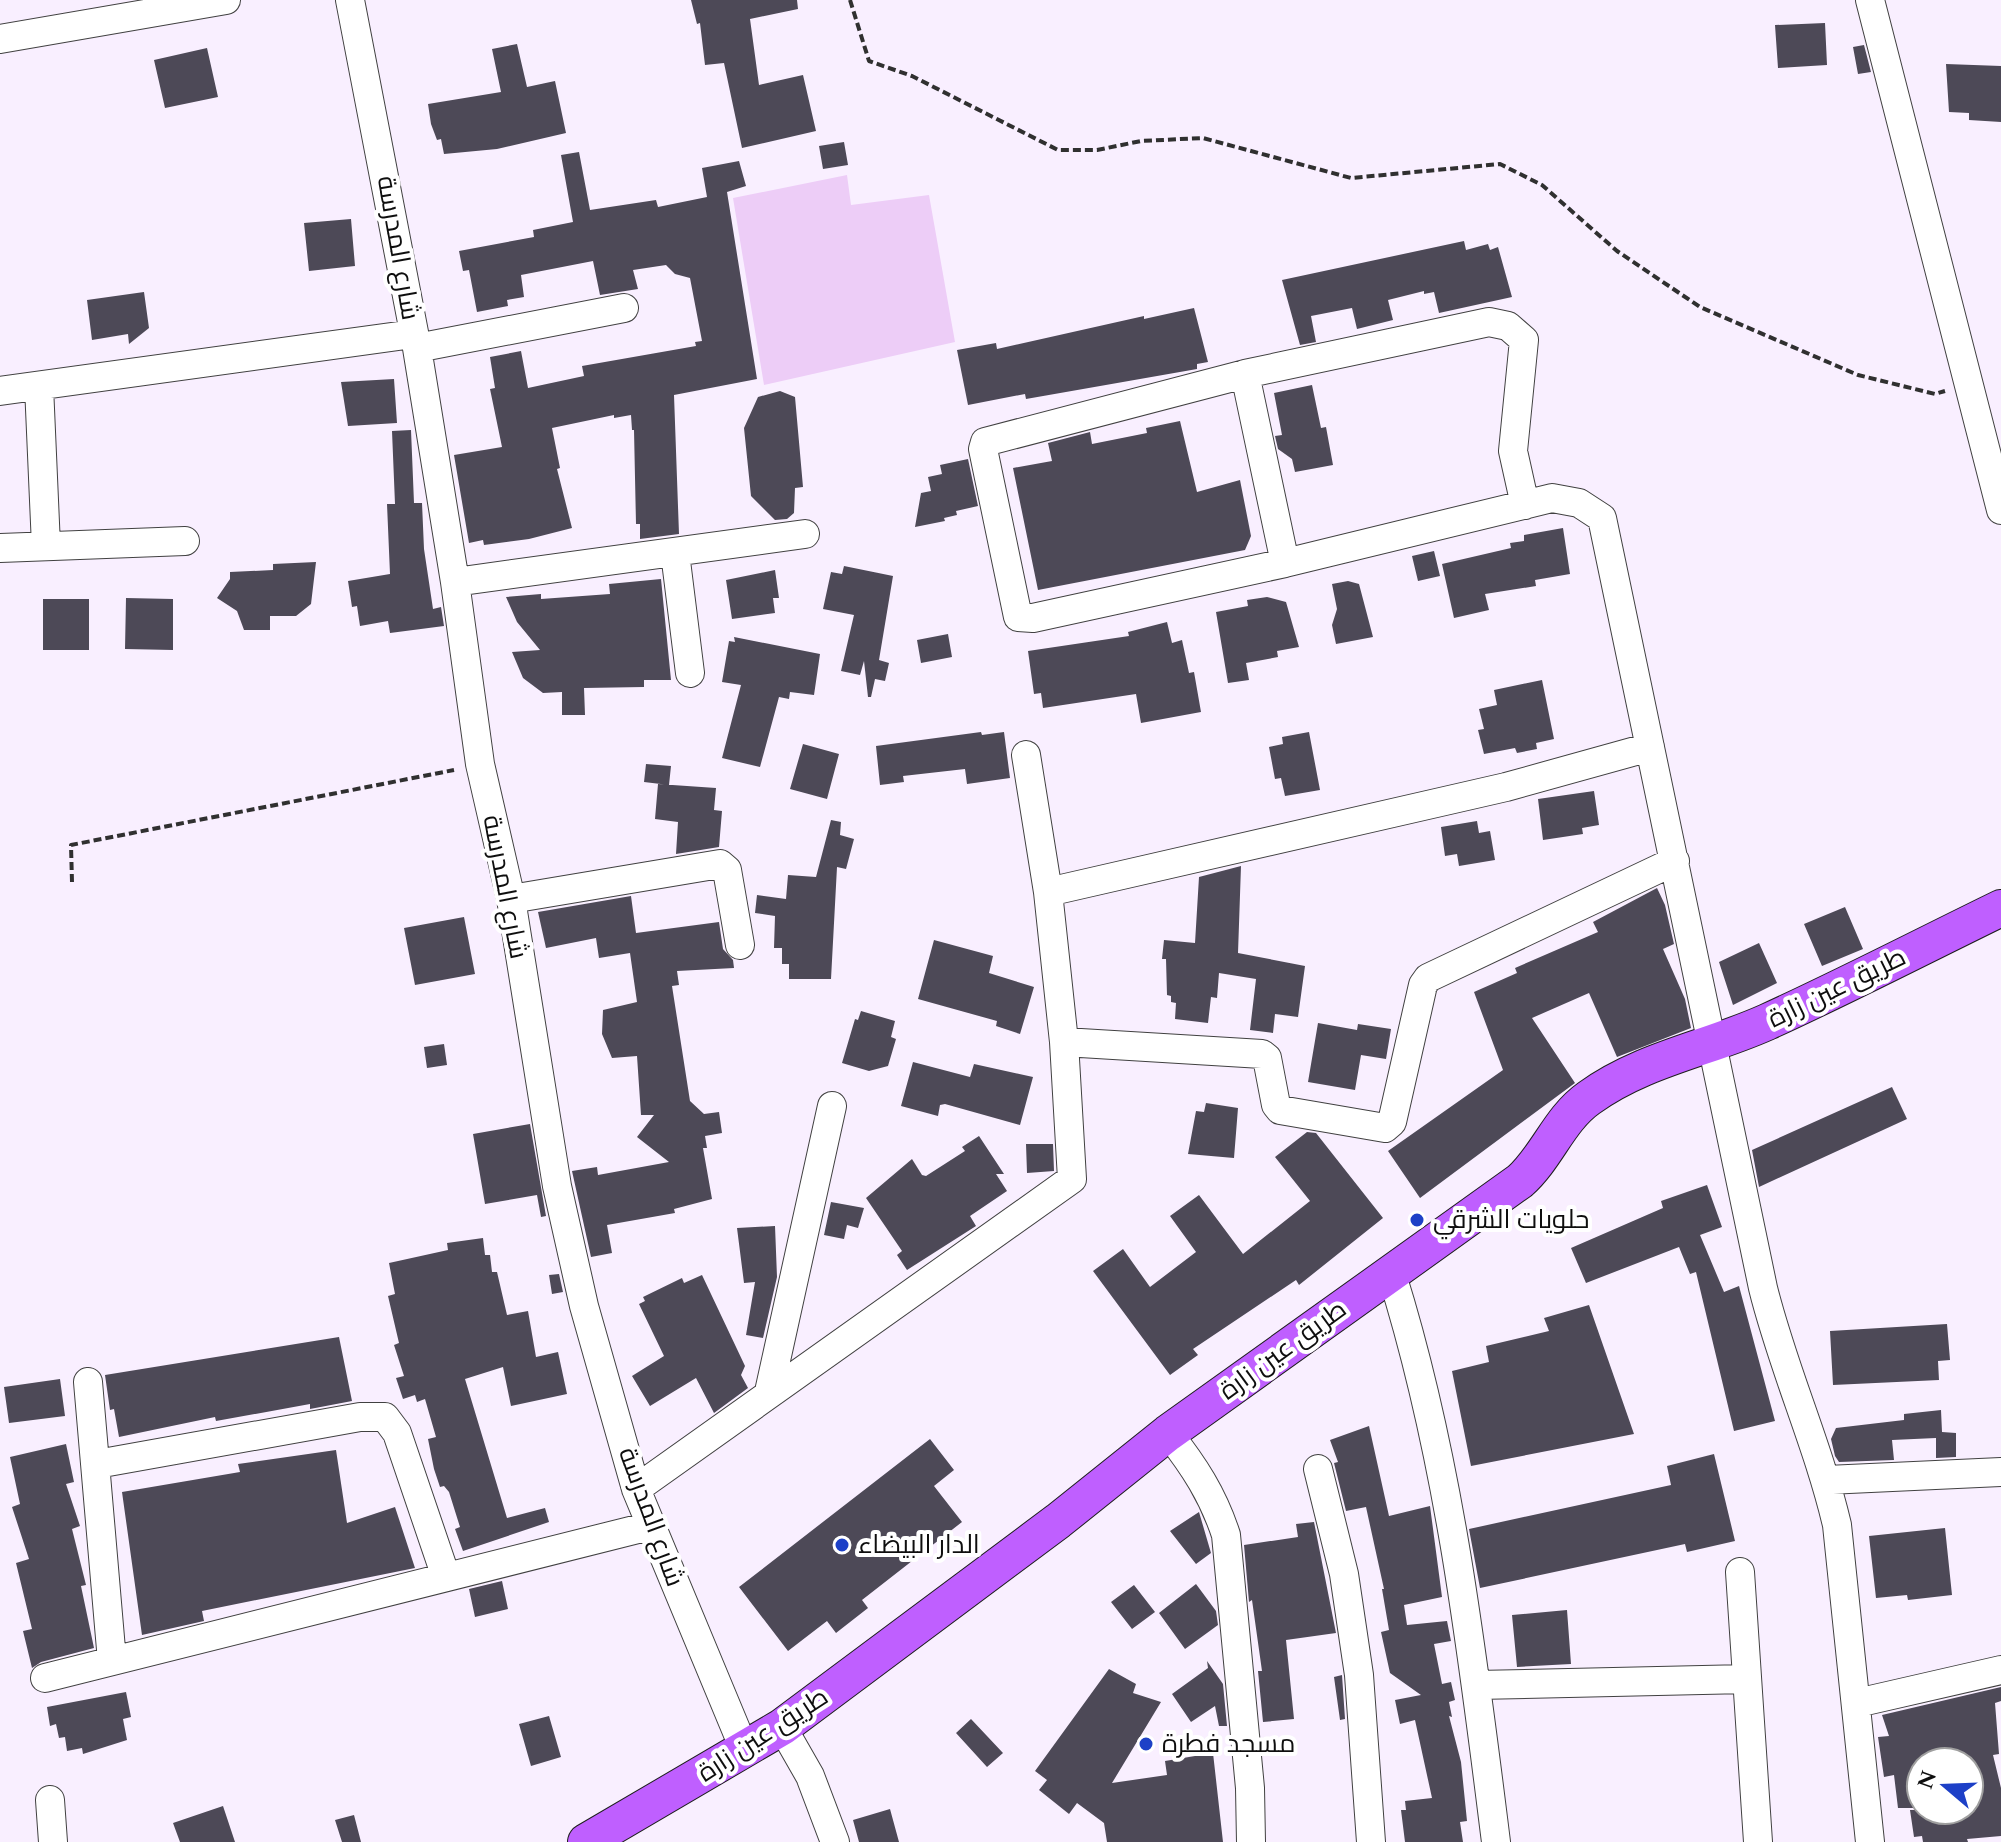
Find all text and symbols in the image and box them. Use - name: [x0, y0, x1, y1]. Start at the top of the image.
- street label: شارع المدرسة: [366, 173, 430, 323]
- street label: شارع المدرسة: [471, 812, 539, 962]
- street label: طريق عين زارة: [1761, 937, 1913, 1039]
- place label: حلويات الشرقي: [1433, 1200, 1590, 1240]
- marker: حلويات الشرقي: [1408, 1211, 1426, 1229]
- street label: طريق عين زارة: [1211, 1290, 1355, 1410]
- street label: شارع المدرسة: [607, 1442, 695, 1592]
- place label: الدار البيضاء: [858, 1525, 980, 1565]
- marker: الدار البيضاء: [833, 1536, 851, 1554]
- street label: طريق عين زارة: [689, 1678, 837, 1792]
- place label: مسجد فطرة: [1162, 1724, 1295, 1764]
- marker: مسجد فطرة: [1137, 1735, 1155, 1753]
- north arrow: [1905, 1746, 1985, 1826]
- text: N: [1909, 1766, 1946, 1794]

